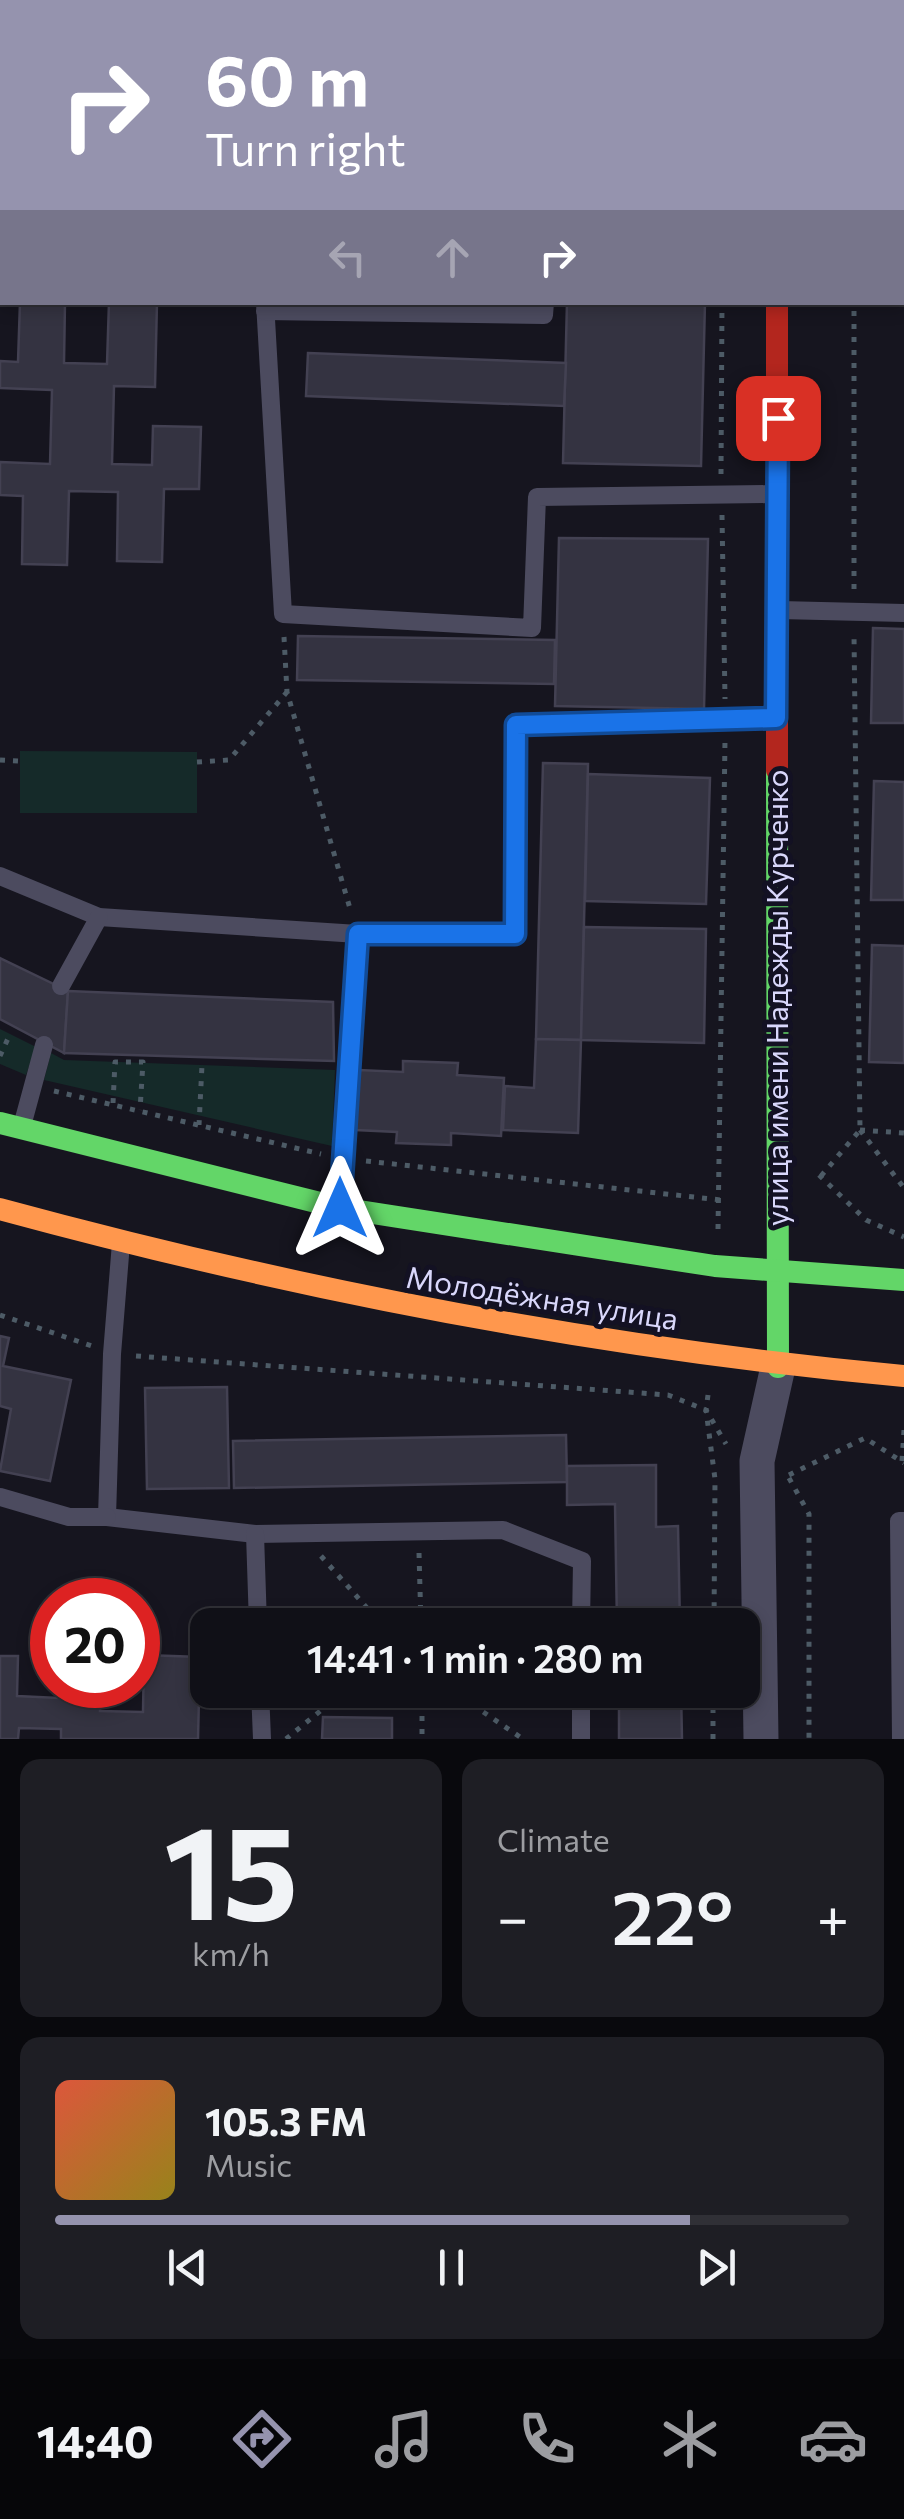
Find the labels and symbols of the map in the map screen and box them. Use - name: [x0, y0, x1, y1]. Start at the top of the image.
- pin: [736, 376, 821, 461]
- street label: улица имени Надежды Курченко: [757, 770, 794, 1226]
- position arrow: [288, 1156, 392, 1260]
- street label: Молодёжная улица: [404, 1257, 681, 1336]
- speed limit sign: 20: [30, 1578, 160, 1708]

